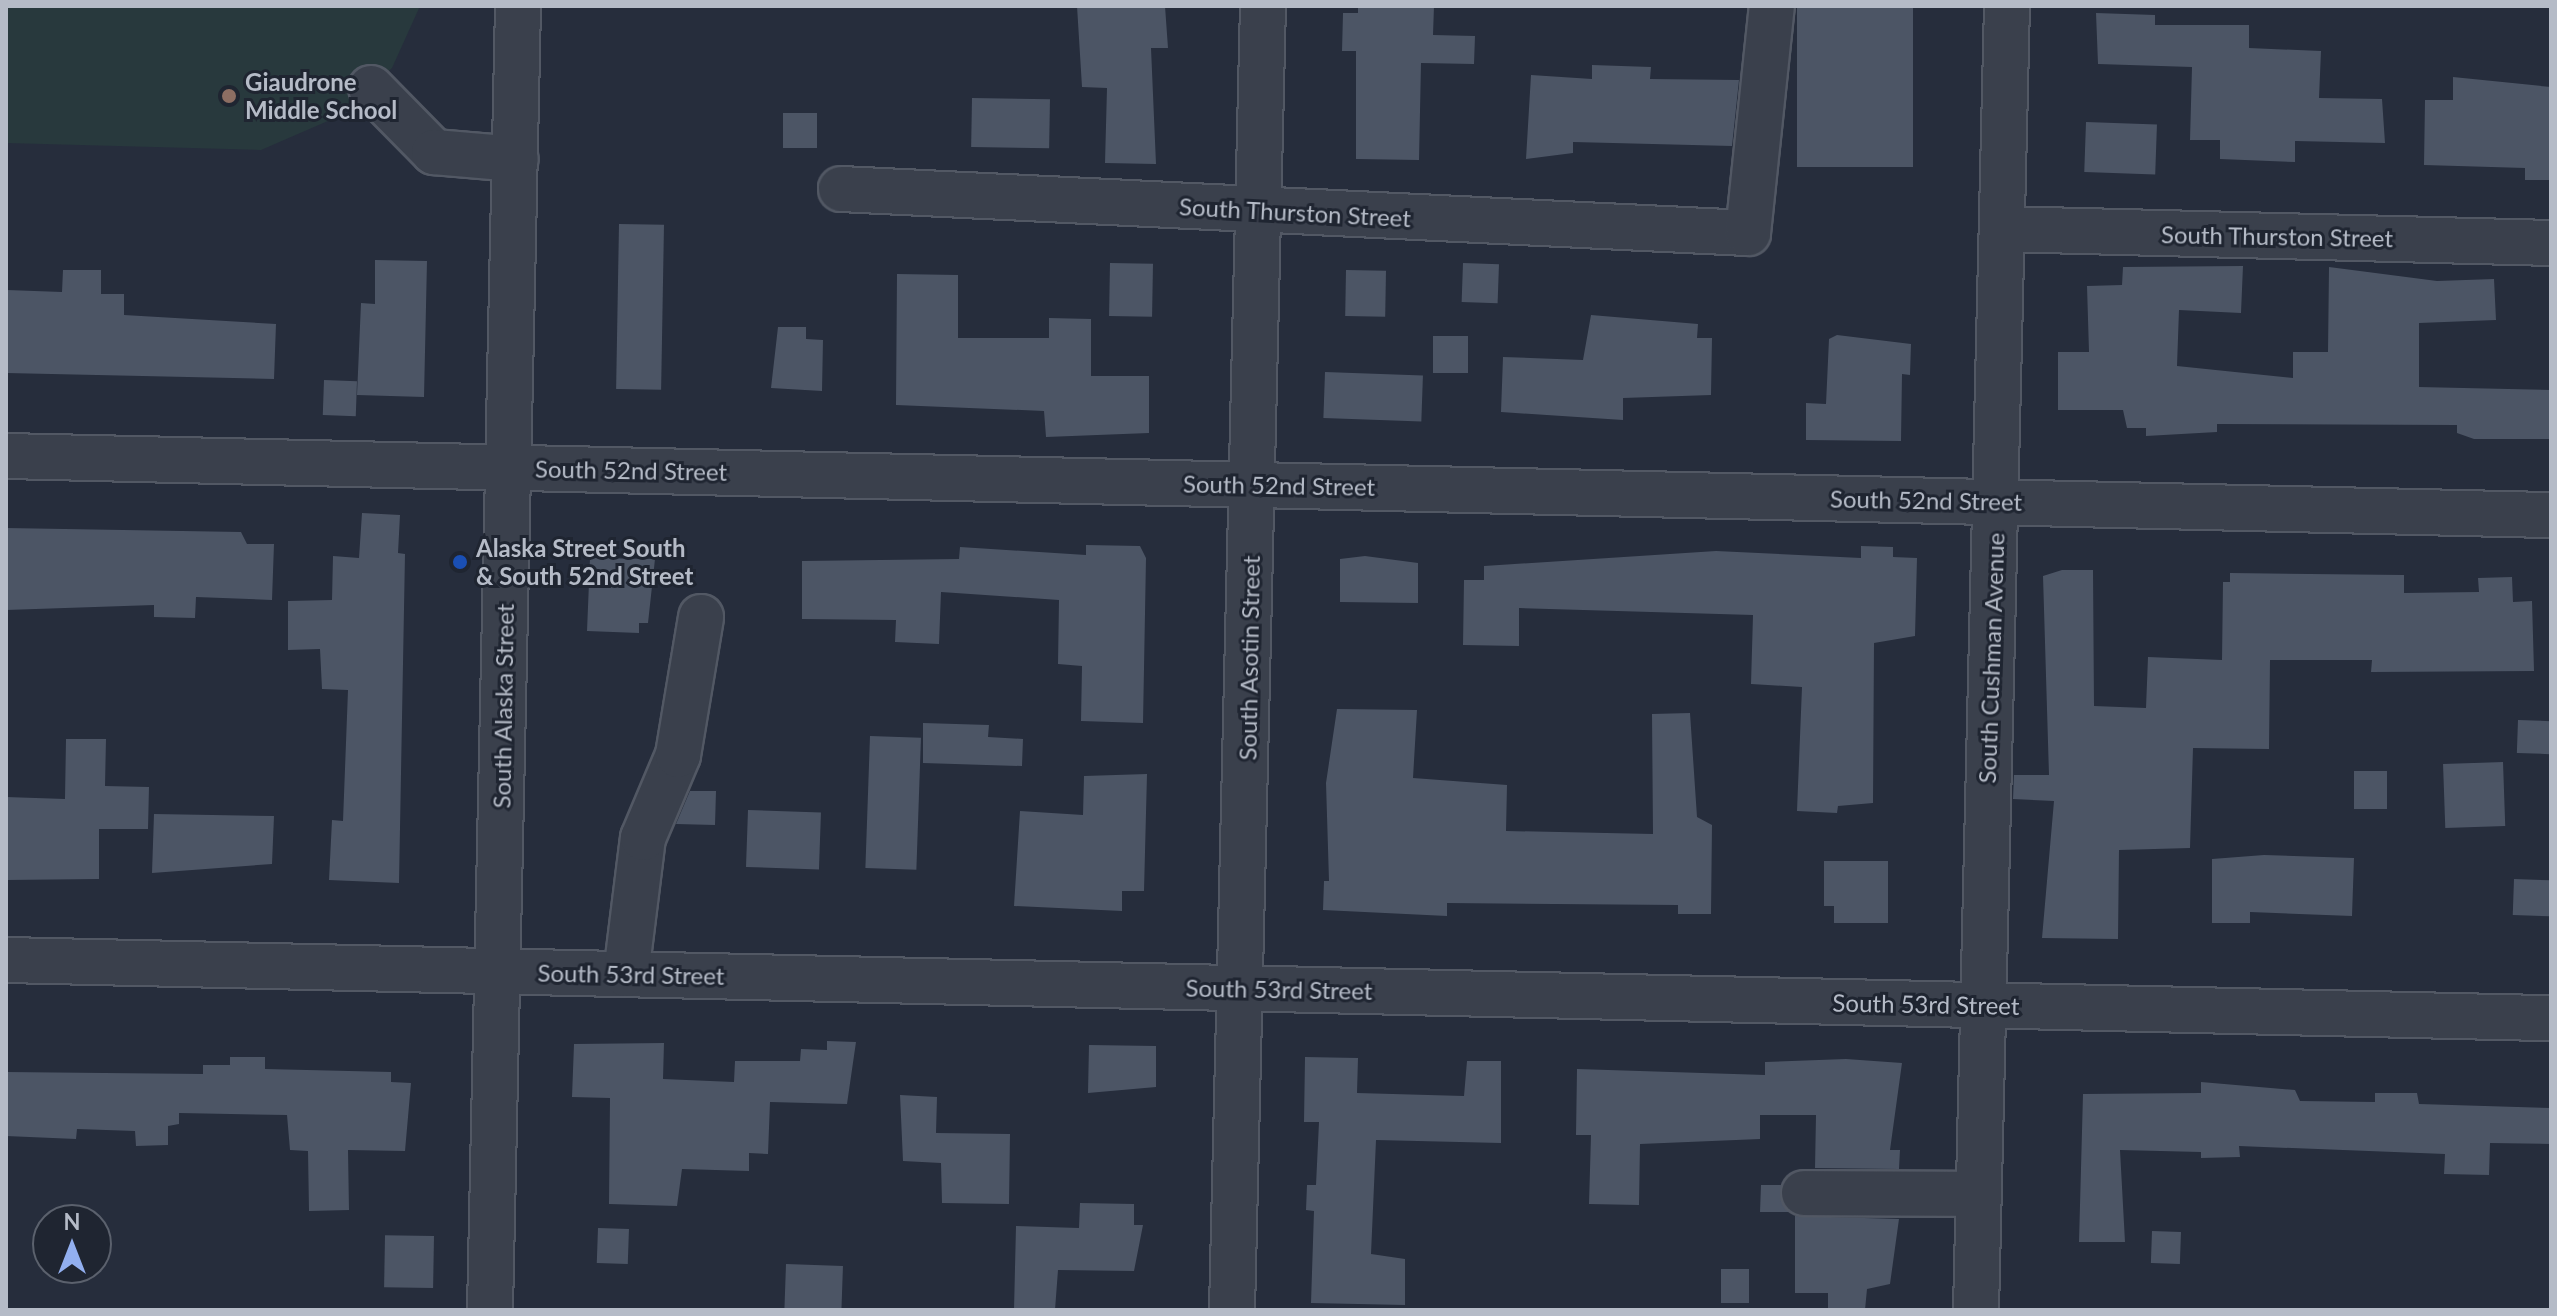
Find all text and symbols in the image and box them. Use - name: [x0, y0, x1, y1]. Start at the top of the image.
- place label: Giaudrone Middle School: [245, 68, 397, 124]
- marker: Giaudrone Middle School: [220, 87, 238, 105]
- street label: South Thurston Street: [1178, 192, 1412, 232]
- street label: South Thurston Street: [2160, 220, 2394, 252]
- street label: South 52nd Street: [535, 454, 727, 486]
- street label: South 52nd Street: [1183, 469, 1375, 501]
- street label: South 52nd Street: [1830, 484, 2022, 516]
- street label: South Cushman Avenue: [1972, 532, 2010, 784]
- place label: Alaska Street South & South 52nd Street: [476, 534, 693, 590]
- marker: Alaska Street South & South 52nd Street: [451, 553, 469, 571]
- street label: South Asotin Street: [1233, 555, 1265, 761]
- street label: South Alaska Street: [487, 603, 519, 809]
- street label: South 53rd Street: [537, 958, 725, 990]
- street label: South 53rd Street: [1185, 973, 1373, 1005]
- street label: South 53rd Street: [1832, 988, 2020, 1020]
- north arrow: [32, 1204, 112, 1284]
- text: N: [64, 1208, 80, 1235]

